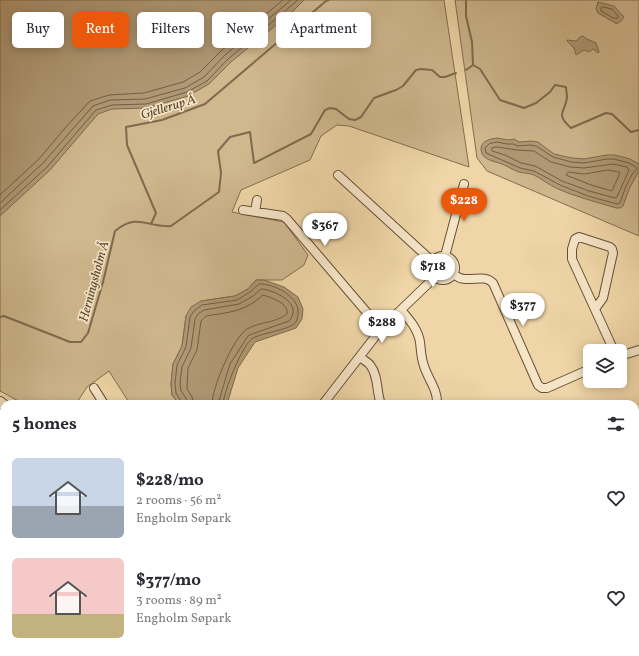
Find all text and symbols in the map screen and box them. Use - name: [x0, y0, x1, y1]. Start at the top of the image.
- chip: Buy: [12, 12, 64, 48]
- chip: Rent: [72, 12, 129, 48]
- chip: Filters: [137, 12, 204, 48]
- chip: New: [212, 12, 268, 48]
- chip: Apartment: [276, 12, 371, 48]
- water label: Gjellerup Å: [139, 91, 198, 125]
- pin: $228: [440, 188, 488, 222]
- text: $228: [450, 192, 478, 210]
- pin: $367: [301, 213, 349, 247]
- text: $367: [311, 217, 339, 235]
- water label: Herningsholm Å: [75, 239, 114, 324]
- pin: $718: [409, 254, 457, 288]
- text: $718: [420, 258, 446, 276]
- pin: $377: [499, 293, 547, 327]
- text: $377: [510, 297, 536, 315]
- pin: $288: [358, 310, 406, 344]
- text: $288: [368, 314, 396, 332]
- map controls: [583, 344, 627, 388]
- button: layers: [583, 344, 627, 388]
- text: 5 homes: [12, 413, 77, 436]
- icon: filters: [605, 413, 627, 435]
- text: $228/mo: [136, 469, 204, 492]
- icon: home: [44, 474, 92, 522]
- icon: heart: [605, 487, 627, 509]
- text: 2 rooms · 56 m²: [136, 492, 221, 510]
- text: Engholm Søpark: [136, 510, 231, 528]
- text: $377/mo: [136, 569, 201, 592]
- icon: home: [44, 574, 92, 622]
- icon: heart: [605, 587, 627, 609]
- text: 3 rooms · 89 m²: [136, 592, 222, 610]
- text: Engholm Søpark: [136, 610, 231, 628]

